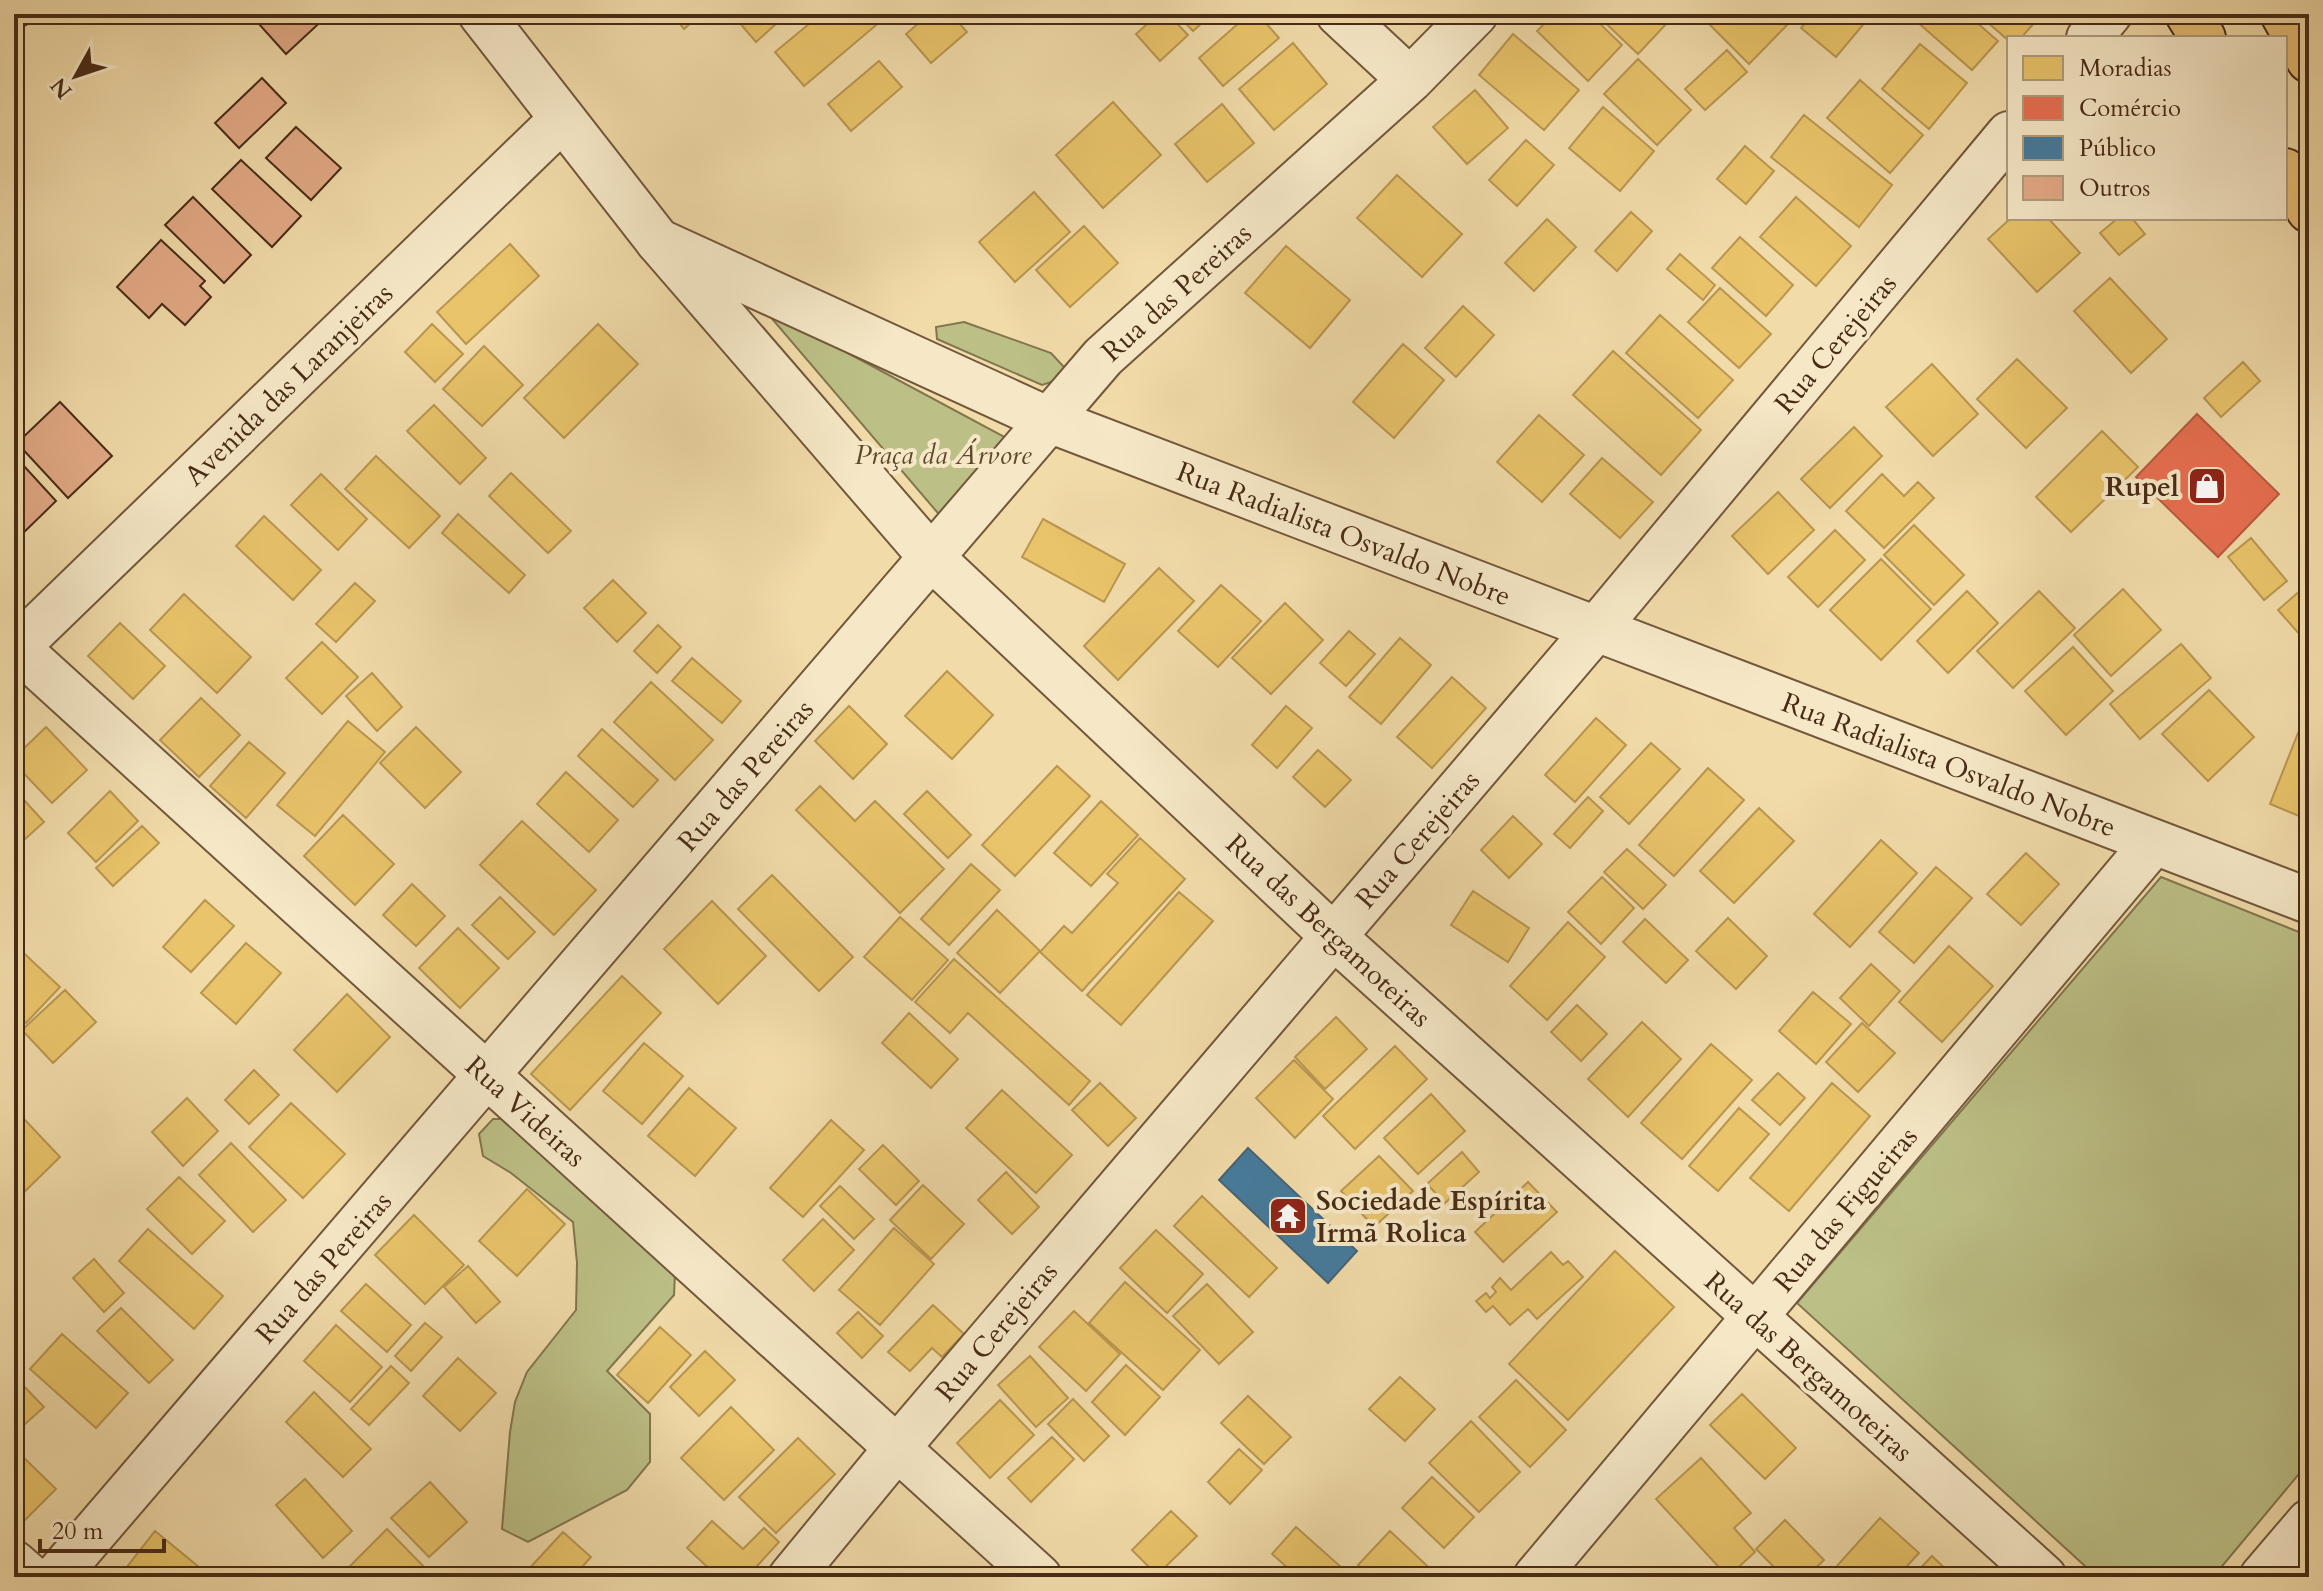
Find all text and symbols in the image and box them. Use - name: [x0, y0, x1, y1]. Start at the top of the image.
- north arrow: [36, 36, 116, 116]
- legend: [2007, 36, 2287, 220]
- text: Moradias: [2079, 52, 2172, 85]
- text: N: [44, 71, 79, 105]
- text: Comércio: [2079, 92, 2181, 125]
- text: Público: [2079, 132, 2156, 165]
- text: Outros: [2079, 172, 2150, 205]
- street label: Rua das Pereiras: [1093, 215, 1260, 370]
- street label: Rua Cerejeiras: [1766, 266, 1905, 422]
- street label: Avenida das Laranjeiras: [176, 275, 401, 494]
- park label: Praça da Árvore: [855, 436, 1032, 474]
- street label: Rua Radialista Osvaldo Nobre: [1171, 453, 1516, 615]
- shop icon: Rupel: [2186, 465, 2228, 507]
- place label: Rupel: [2105, 468, 2179, 506]
- street label: Rua Radialista Osvaldo Nobre: [1776, 684, 2121, 846]
- street label: Rua das Pereiras: [669, 691, 822, 860]
- street label: Rua Cerejeiras: [1347, 762, 1488, 917]
- street label: Rua das Bergamoteiras: [1217, 825, 1439, 1036]
- street label: Rua Videiras: [457, 1047, 594, 1176]
- street label: Rua das Figueiras: [1765, 1119, 1926, 1301]
- place label: Sociedade Espírita Irmã Rolica: [1316, 1182, 1547, 1252]
- street label: Rua das Pereiras: [247, 1183, 400, 1352]
- temple icon: Sociedade Espírita Irmã Rolica: [1267, 1195, 1309, 1237]
- street label: Rua Cerejeiras: [927, 1254, 1066, 1410]
- street label: Rua das Bergamoteiras: [1696, 1263, 1921, 1471]
- scale bar: [40, 1503, 164, 1553]
- text: 20 m: [52, 1515, 104, 1548]

